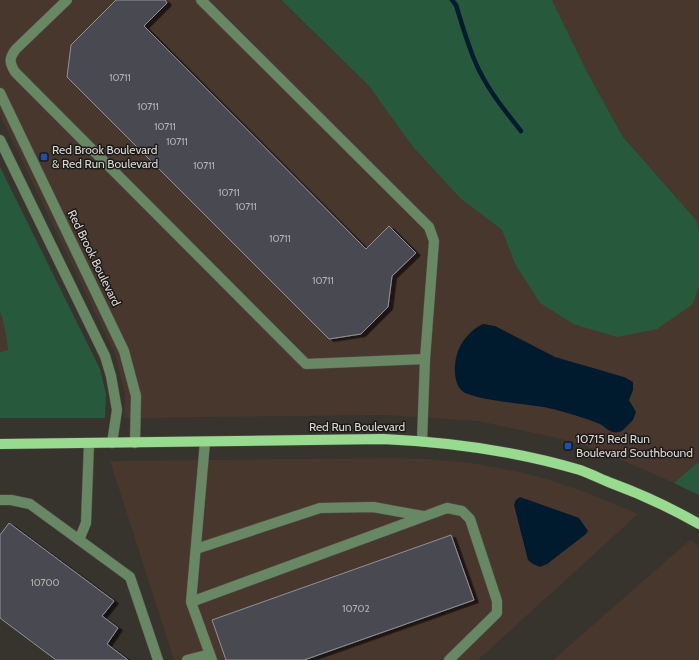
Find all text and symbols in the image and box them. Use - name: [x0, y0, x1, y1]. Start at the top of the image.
- house number: 10711: [109, 71, 131, 84]
- house number: 10711: [137, 100, 159, 113]
- house number: 10711: [154, 120, 176, 133]
- house number: 10711: [166, 135, 188, 148]
- place label: Red Brook Boulevard & Red Run Boulevard: [52, 142, 158, 171]
- marker: Red Brook Boulevard & Red Run Boulevard: [39, 152, 49, 162]
- house number: 10711: [193, 159, 215, 172]
- house number: 10711: [218, 186, 240, 199]
- house number: 10711: [235, 200, 257, 213]
- street label: Red Brook Boulevard: [65, 207, 124, 308]
- house number: 10711: [269, 232, 291, 245]
- house number: 10711: [312, 274, 334, 287]
- street label: Red Run Boulevard: [309, 419, 405, 434]
- place label: 10715 Red Run Boulevard Southbound: [576, 431, 693, 460]
- marker: 10715 Red Run Boulevard Southbound: [563, 441, 573, 451]
- house number: 10700: [30, 576, 60, 589]
- house number: 10702: [342, 602, 370, 615]

